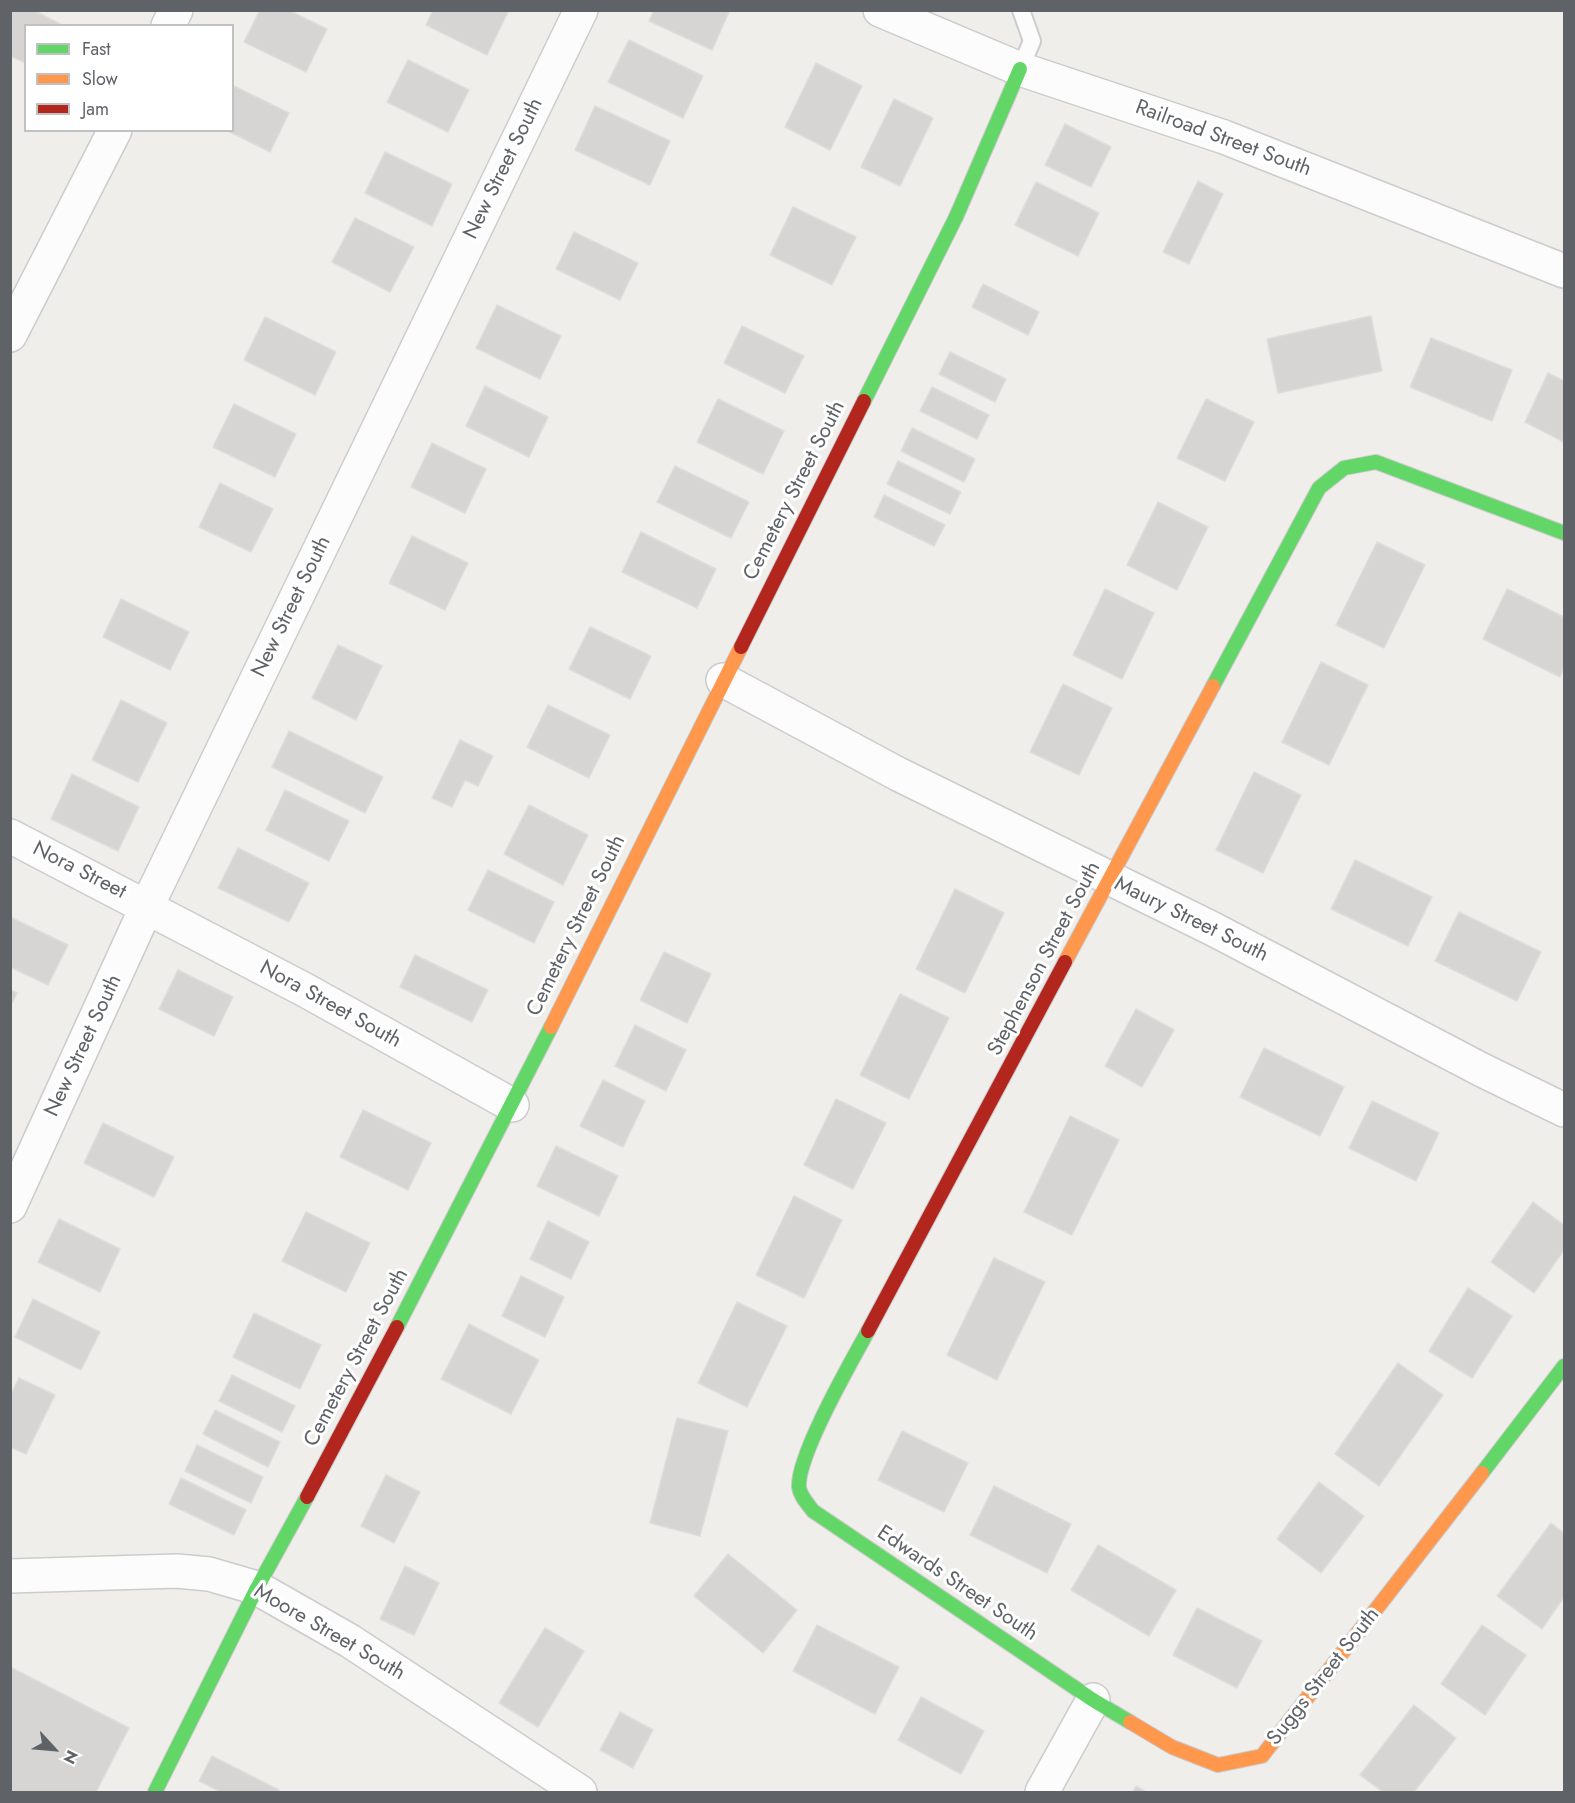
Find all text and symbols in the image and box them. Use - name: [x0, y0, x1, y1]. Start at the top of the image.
- legend: [24, 24, 234, 132]
- text: Fast: [82, 36, 111, 62]
- text: Slow: [82, 66, 118, 92]
- street label: New Street South: [459, 94, 549, 244]
- street label: Railroad Street South: [1132, 95, 1314, 183]
- text: Jam: [82, 96, 109, 122]
- street label: Cemetery Street South: [739, 397, 851, 585]
- street label: New Street South: [247, 532, 337, 682]
- street label: Cemetery Street South: [522, 831, 632, 1021]
- street label: Nora Street: [28, 837, 130, 905]
- street label: Stephenson Street South: [983, 858, 1107, 1060]
- street label: Maury Street South: [1110, 872, 1272, 968]
- street label: Nora Street South: [255, 956, 405, 1054]
- street label: New Street South: [40, 971, 128, 1121]
- street label: Cemetery Street South: [299, 1265, 415, 1451]
- street label: Edwards Street South: [872, 1521, 1042, 1647]
- street label: Moore Street South: [249, 1579, 409, 1687]
- street label: Suggs Street South: [1262, 1603, 1386, 1751]
- north arrow: [24, 1719, 84, 1779]
- text: N: [58, 1746, 84, 1768]

